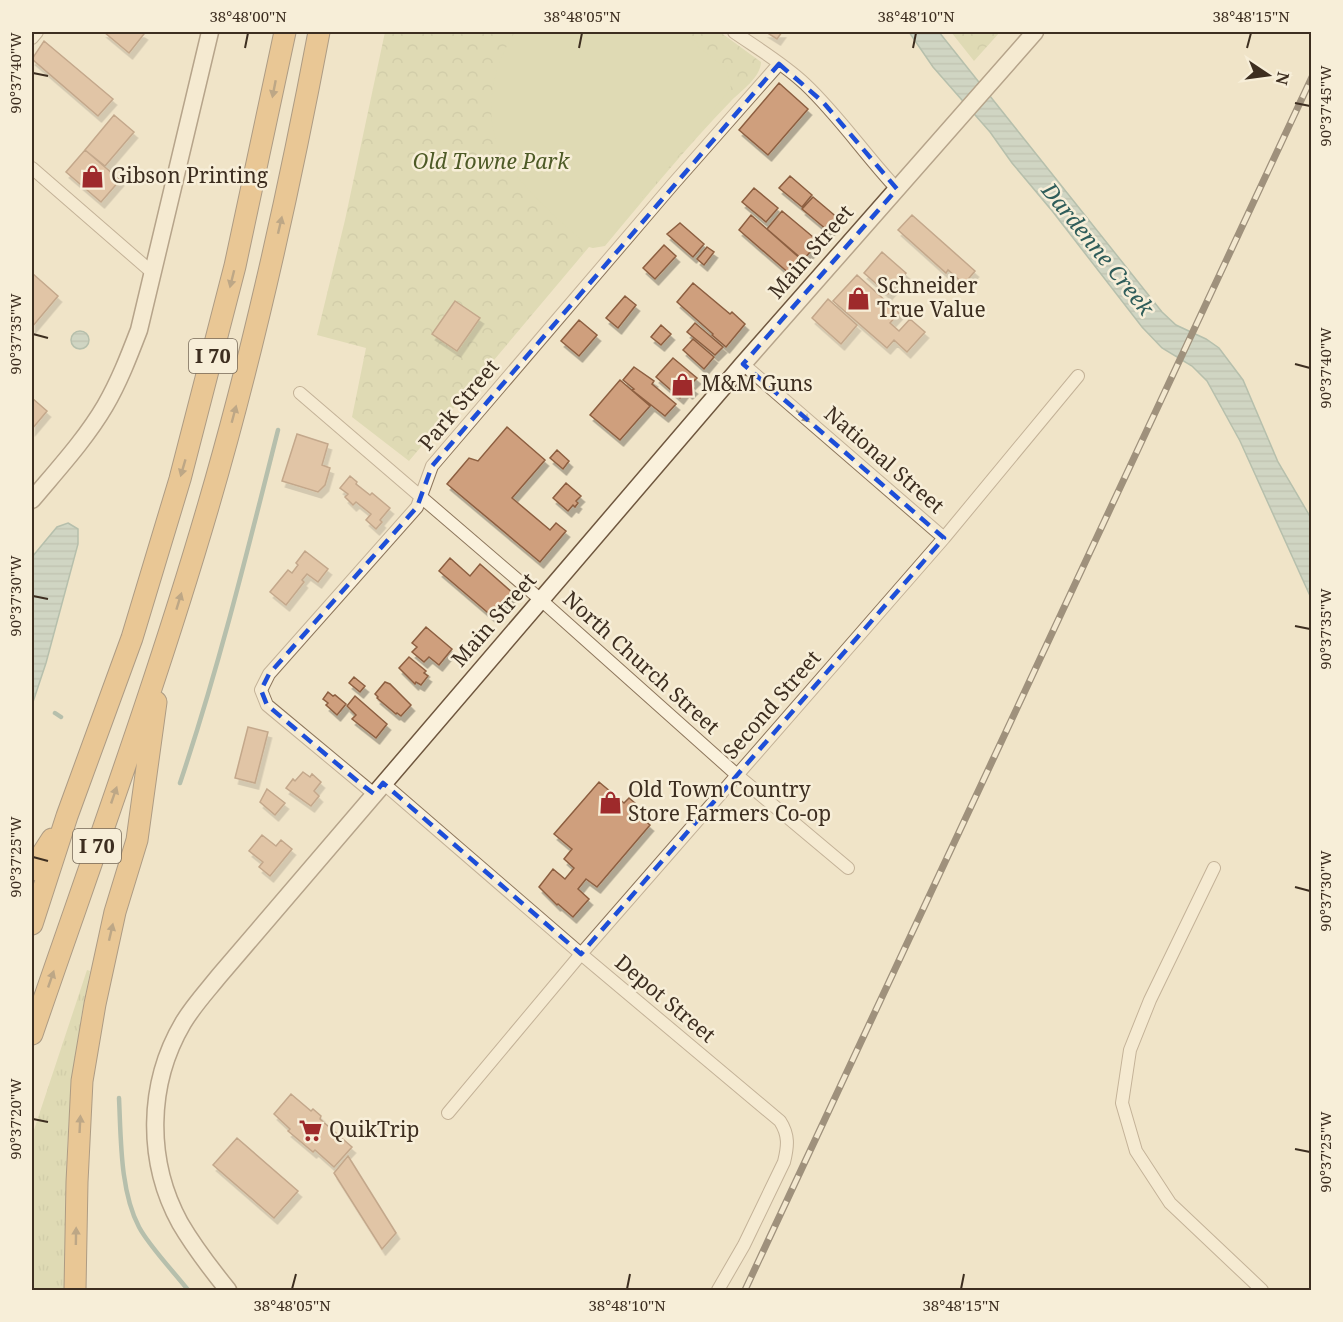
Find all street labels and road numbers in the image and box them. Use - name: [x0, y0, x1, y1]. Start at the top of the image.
- street label: Main Street: [762, 198, 859, 304]
- road number: I 70: [189, 339, 237, 373]
- street label: Park Street: [412, 353, 505, 456]
- street label: National Street: [819, 399, 950, 519]
- street label: Main Street: [445, 566, 542, 672]
- street label: North Church Street: [557, 584, 726, 740]
- street label: Second Street: [716, 644, 826, 765]
- road number: I 70: [73, 829, 121, 863]
- street label: Depot Street: [610, 948, 722, 1048]

